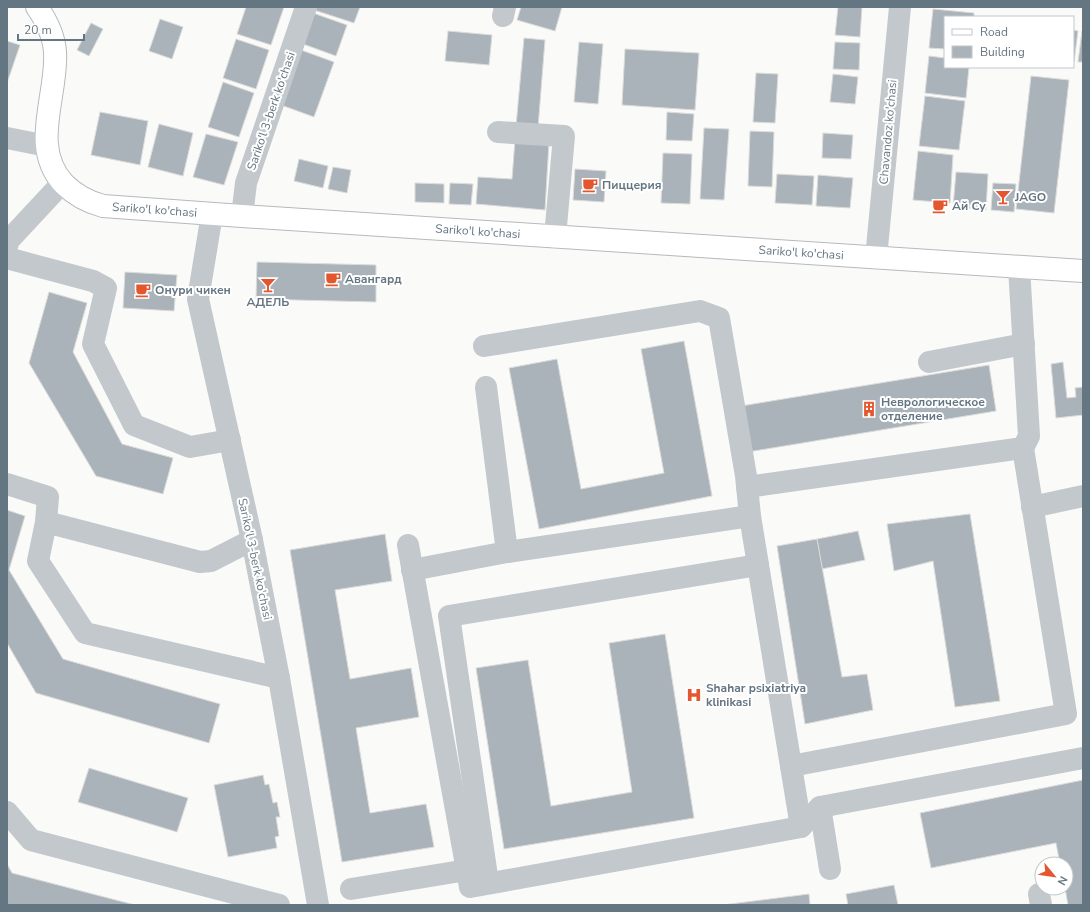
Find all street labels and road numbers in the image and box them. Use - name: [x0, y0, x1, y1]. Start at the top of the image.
- street label: Sariko'l 3-berk ko'chasi: [243, 50, 299, 172]
- street label: Chavandoz ko'chasi: [875, 79, 901, 185]
- street label: Sariko'l ko'chasi: [111, 199, 198, 221]
- street label: Sariko'l ko'chasi: [435, 221, 521, 242]
- street label: Sariko'l ko'chasi: [758, 242, 844, 263]
- street label: Sariko'l 3-berk ko'chasi: [234, 497, 276, 621]

